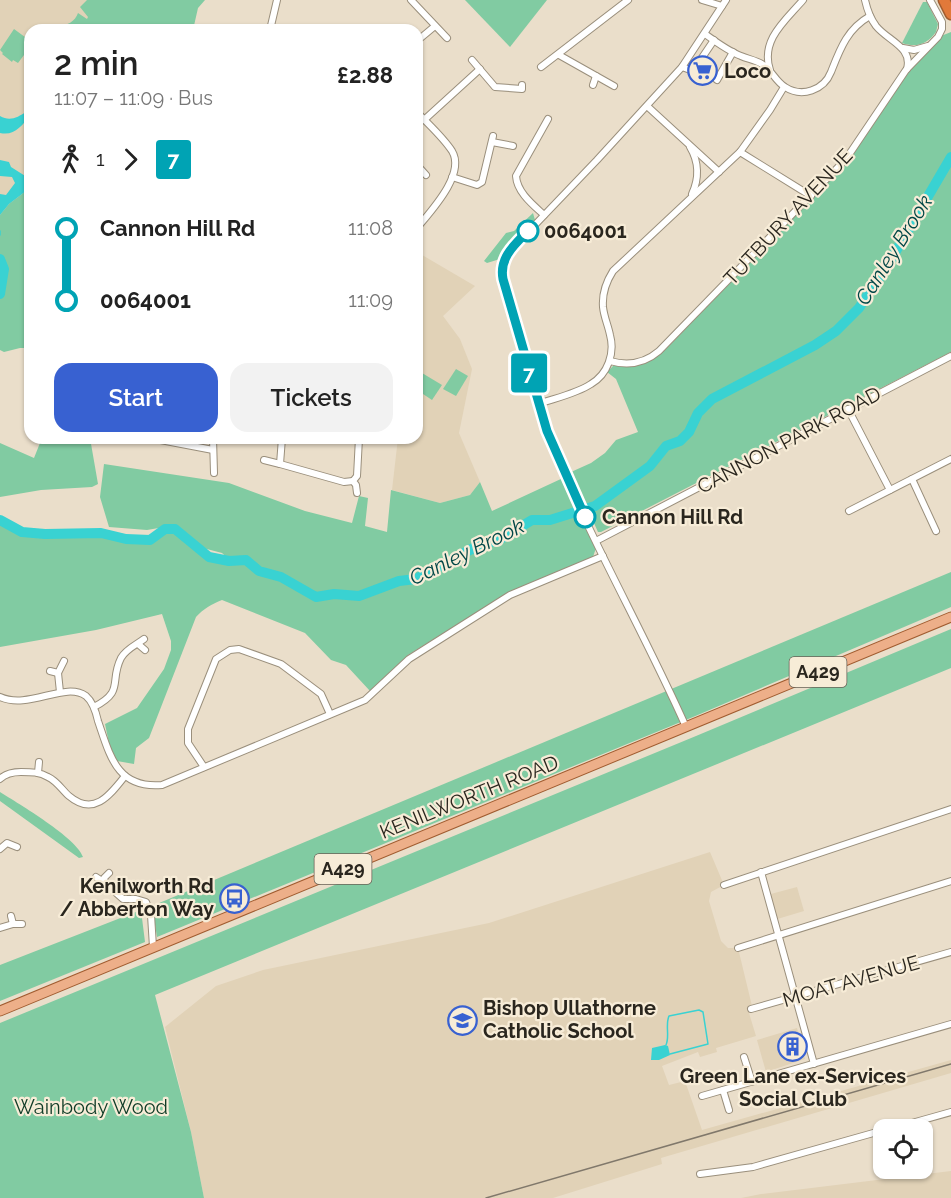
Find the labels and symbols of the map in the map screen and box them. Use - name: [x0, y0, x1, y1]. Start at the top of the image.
- supermarket icon: Loco: [687, 55, 719, 87]
- place label: Loco: [724, 59, 771, 83]
- street label: TUTBURY AVENUE: [719, 144, 857, 290]
- water label: Canley Brook: [850, 190, 937, 309]
- place label: 0064001: [544, 219, 627, 243]
- marker: 0064001: [517, 220, 539, 242]
- line badge: 7: [510, 354, 548, 392]
- street label: CANNON PARK ROAD: [693, 381, 885, 499]
- place label: Cannon Hill Rd: [602, 505, 743, 529]
- marker: Cannon Hill Rd: [574, 506, 596, 528]
- water label: Canley Brook: [405, 513, 529, 590]
- road number: A429: [790, 657, 846, 687]
- street label: KENILWORTH ROAD: [376, 750, 562, 844]
- road number: A429: [314, 854, 372, 884]
- place label: Kenilworth Rd / Abberton Way: [60, 874, 214, 921]
- bus stop icon: Kenilworth Rd / Abberton Way: [219, 882, 251, 914]
- street label: MOAT AVENUE: [780, 950, 922, 1012]
- place label: Bishop Ullathorne Catholic School: [483, 996, 656, 1043]
- school or university icon: Bishop Ullathorne Catholic School: [446, 1004, 478, 1036]
- building icon: Green Lane ex-Services Social Club: [777, 1030, 809, 1062]
- place label: Green Lane ex-Services Social Club: [680, 1064, 906, 1111]
- park label: Wainbody Wood: [14, 1095, 168, 1119]

